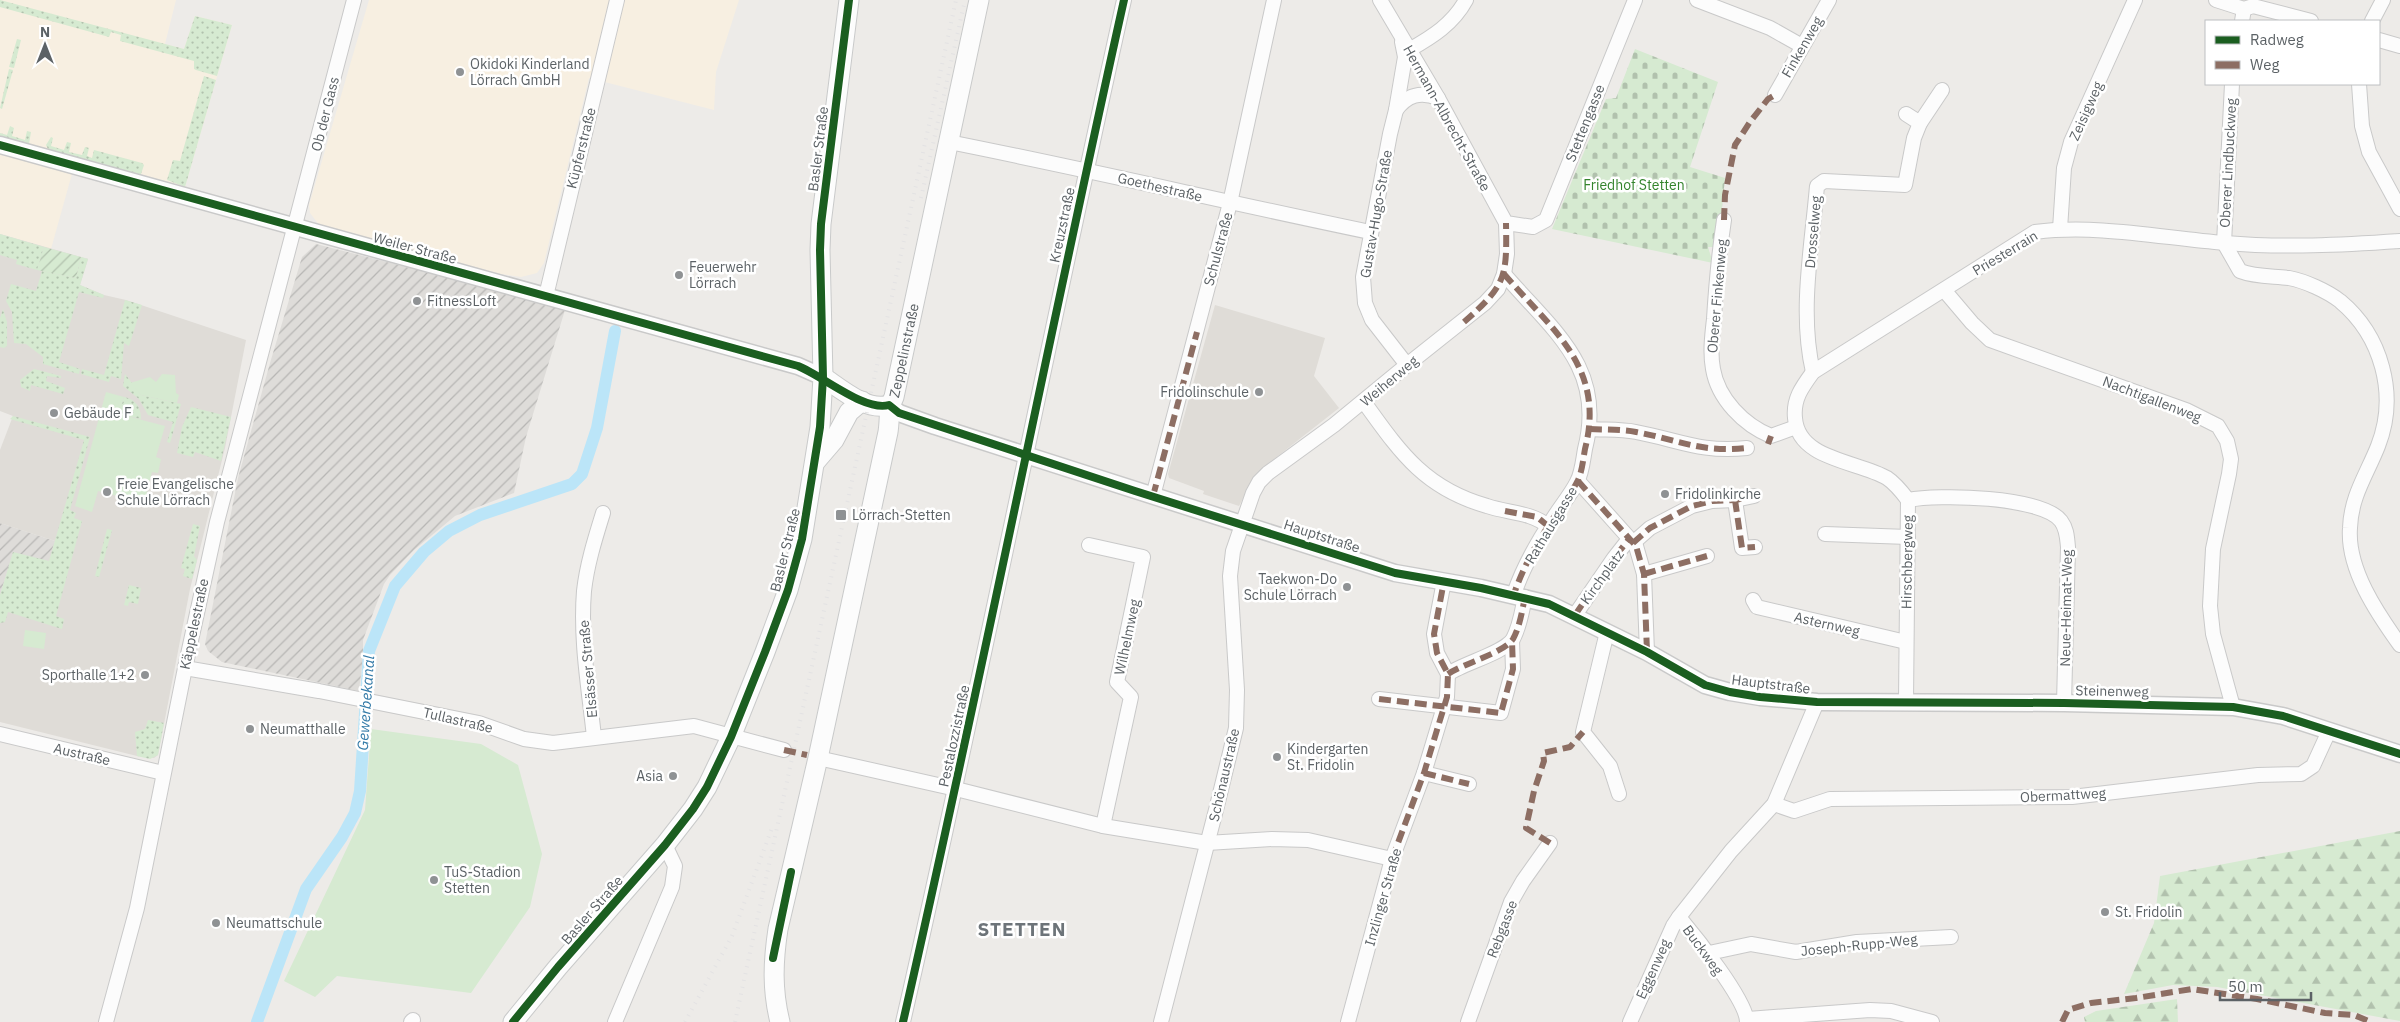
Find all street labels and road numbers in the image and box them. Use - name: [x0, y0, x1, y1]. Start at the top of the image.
- street label: Finkenweg: [1777, 13, 1827, 81]
- street label: Hermann-Albrecht-Straße: [1399, 42, 1495, 195]
- street label: Ob der Gass: [307, 75, 343, 153]
- street label: Zeisigweg: [2065, 78, 2107, 143]
- street label: Stettengasse: [1561, 81, 1609, 164]
- street label: Oberer Lindbuckweg: [2216, 97, 2240, 228]
- street label: Küpferstraße: [562, 105, 600, 190]
- street label: Basler Straße: [804, 105, 832, 193]
- street label: Gustav-Hugo-Straße: [1356, 148, 1396, 279]
- street label: Goethestraße: [1116, 168, 1205, 206]
- street label: Kreuzstraße: [1045, 185, 1079, 264]
- street label: Drosselweg: [1801, 194, 1825, 269]
- street label: Schulstraße: [1200, 210, 1237, 288]
- street label: Priesterrain: [1969, 226, 2041, 280]
- street label: Weiler Straße: [371, 228, 459, 268]
- street label: Oberer Finkenweg: [1703, 238, 1731, 354]
- street label: Zeppelinstraße: [885, 301, 923, 399]
- street label: Weiherweg: [1356, 351, 1422, 410]
- street label: Nachtigallenweg: [2100, 372, 2205, 426]
- street label: Rathausgasse: [1521, 483, 1581, 567]
- street label: Basler Straße: [766, 506, 804, 594]
- street label: Hirschbergweg: [1897, 514, 1917, 609]
- street label: Hauptstraße: [1282, 515, 1363, 557]
- street label: Kirchplatz: [1576, 546, 1628, 608]
- street label: Neue-Heimat-Weg: [2056, 549, 2076, 667]
- street label: Käppelestraße: [176, 577, 212, 671]
- street label: Wilhelmweg: [1110, 597, 1144, 677]
- street label: Asternweg: [1792, 608, 1862, 640]
- street label: Elsässer Straße: [575, 619, 601, 719]
- street label: Hauptstraße: [1731, 670, 1812, 698]
- street label: Steinenweg: [2075, 681, 2149, 701]
- street label: Pestalozzistraße: [934, 683, 974, 789]
- street label: Tullastraße: [421, 703, 495, 737]
- street label: Schönaustraße: [1205, 726, 1244, 823]
- street label: Austraße: [52, 739, 112, 769]
- street label: Obermattweg: [2020, 784, 2107, 806]
- street label: Inzlinger Straße: [1360, 846, 1406, 948]
- street label: Basler Straße: [557, 872, 627, 948]
- street label: Rebgasse: [1483, 897, 1521, 961]
- street label: Buckweg: [1679, 922, 1727, 979]
- street label: Joseph-Rupp-Weg: [1800, 930, 1919, 960]
- street label: Eggenweg: [1632, 935, 1675, 1002]

